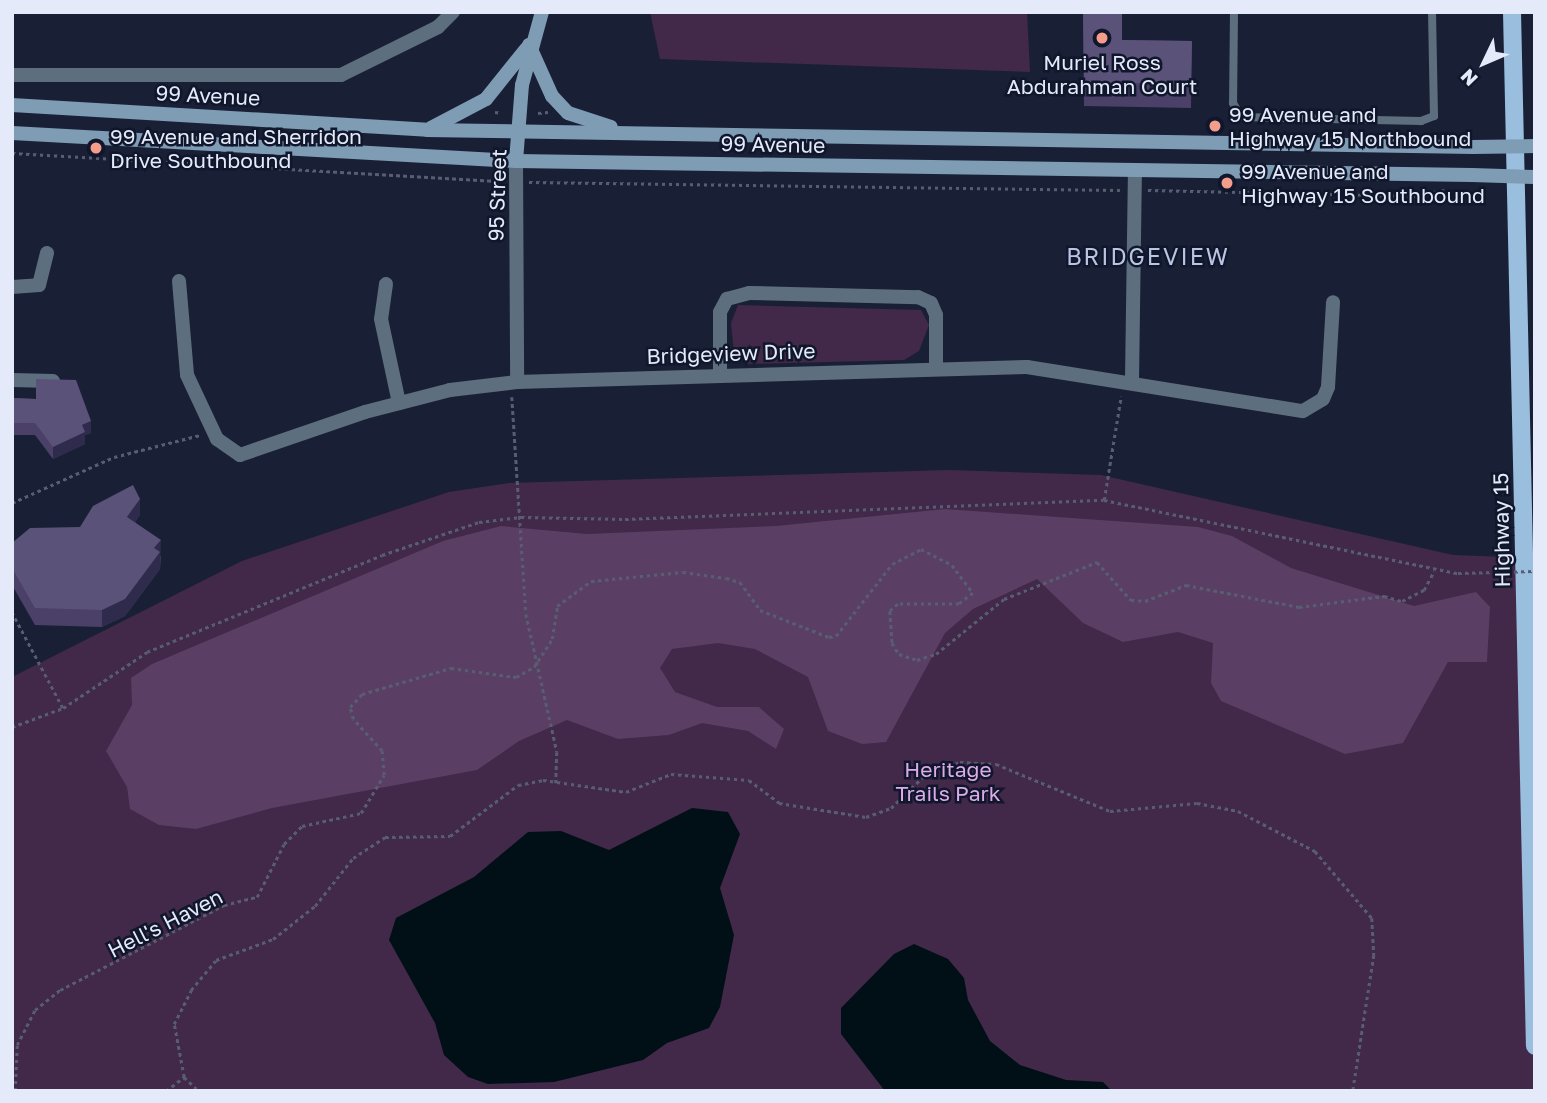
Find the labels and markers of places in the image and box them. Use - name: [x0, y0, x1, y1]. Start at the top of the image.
- marker: Muriel Ross Abdurahman Court: [1094, 30, 1110, 46]
- place label: Muriel Ross Abdurahman Court: [1007, 49, 1197, 99]
- place label: 99 Avenue and Highway 15 Northbound: [1229, 101, 1471, 151]
- marker: 99 Avenue and Highway 15 Northbound: [1207, 118, 1223, 134]
- place label: 99 Avenue and Sherridon Drive Southbound: [110, 123, 362, 173]
- marker: 99 Avenue and Sherridon Drive Southbound: [88, 140, 104, 156]
- place label: 99 Avenue and Highway 15 Southbound: [1241, 158, 1485, 208]
- marker: 99 Avenue and Highway 15 Southbound: [1219, 175, 1235, 191]

